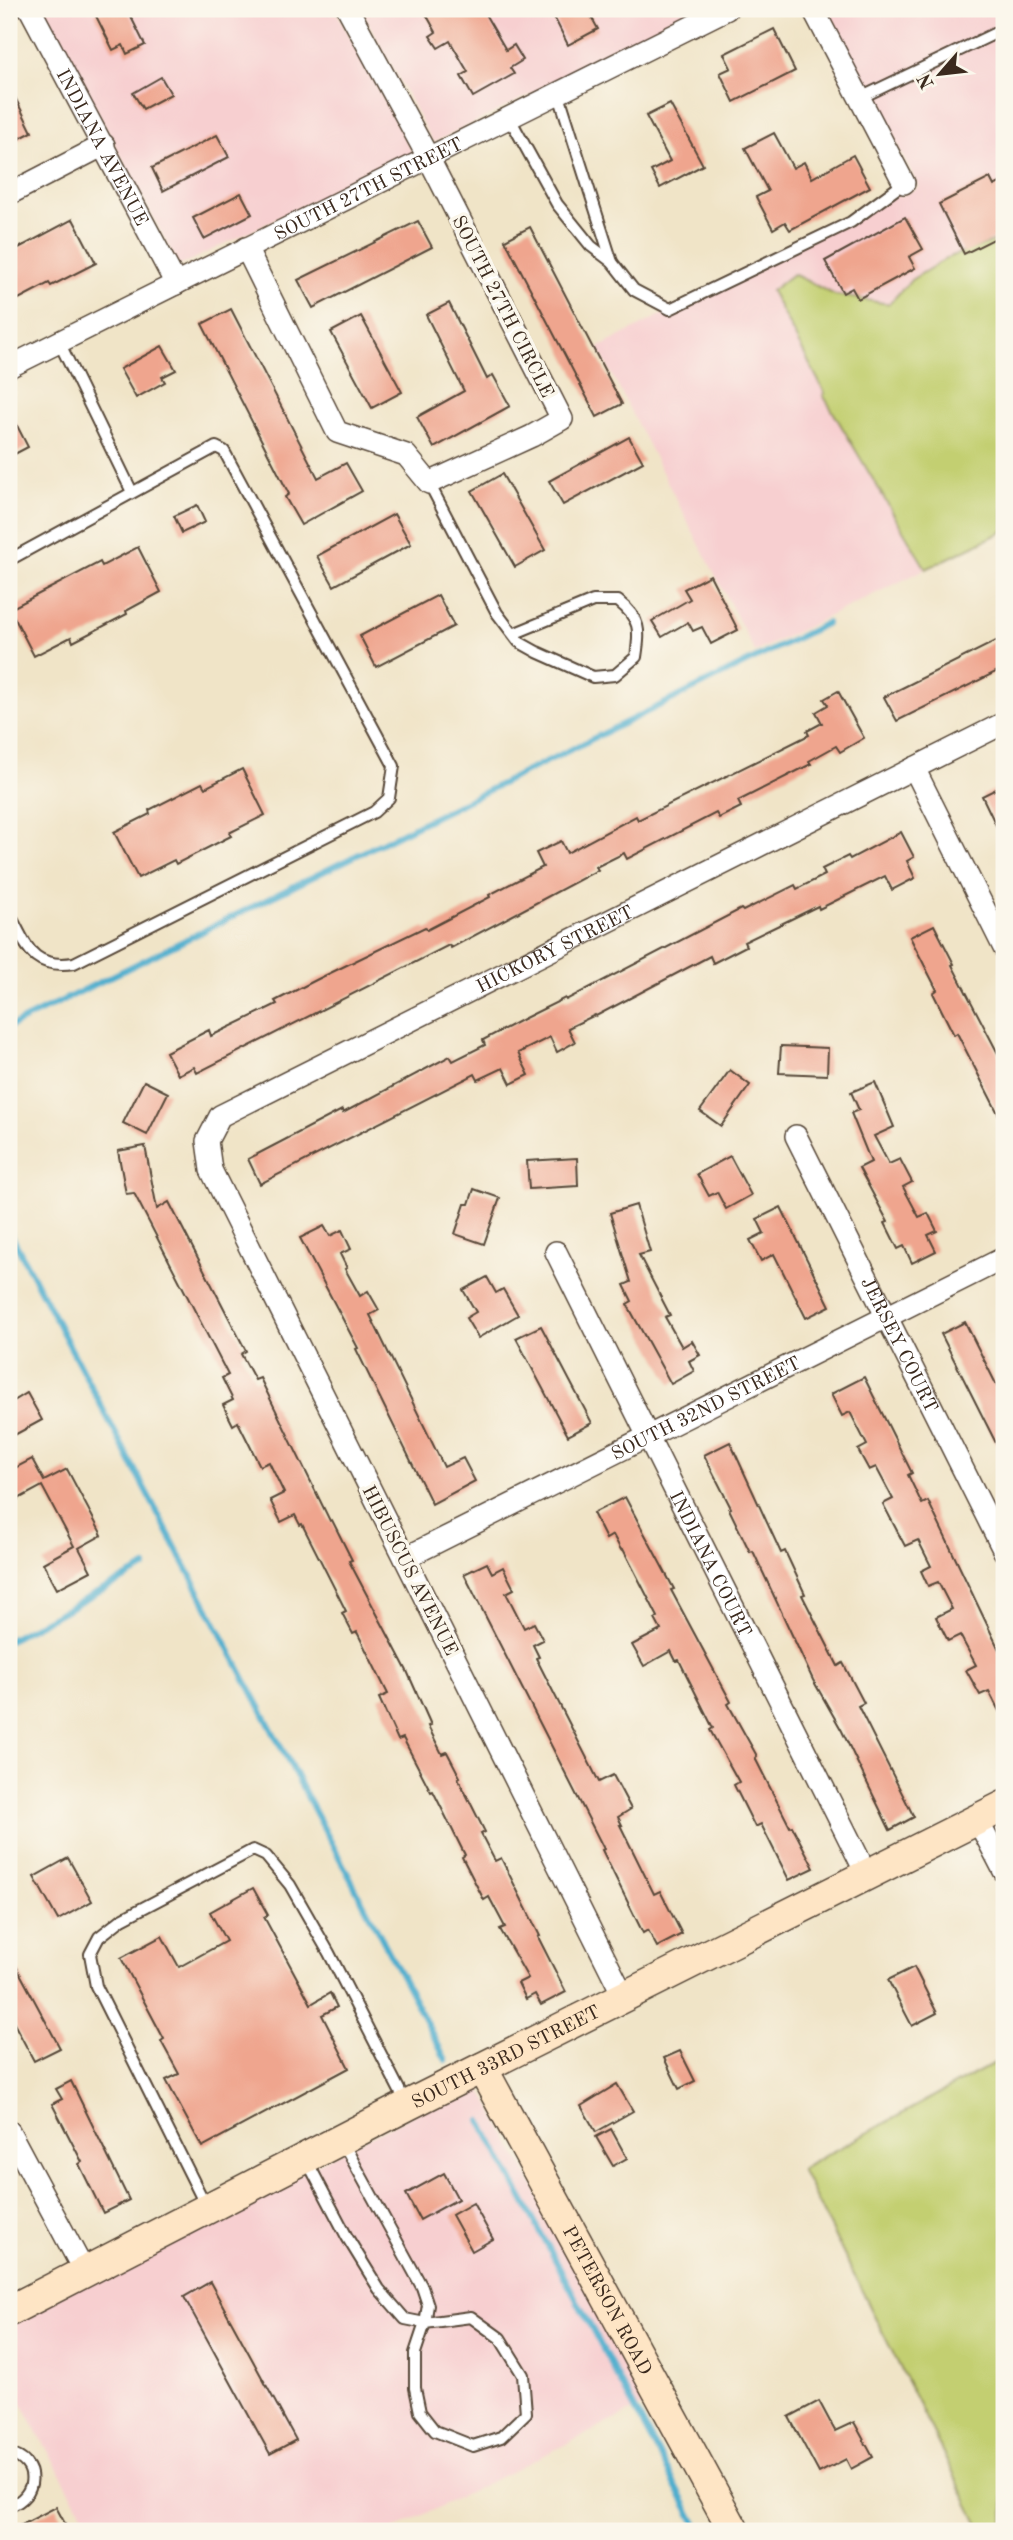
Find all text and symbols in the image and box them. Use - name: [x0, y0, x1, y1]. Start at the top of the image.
- north arrow: [904, 38, 974, 108]
- street label: INDIANA AVENUE: [52, 66, 150, 230]
- text: N: [915, 70, 939, 92]
- street label: SOUTH 27TH STREET: [272, 135, 466, 245]
- street label: SOUTH 27TH CIRCLE: [448, 213, 556, 401]
- street label: HICKORY STREET: [474, 903, 637, 998]
- street label: JERSEY COURT: [856, 1275, 940, 1416]
- street label: SOUTH 32ND STREET: [609, 1354, 804, 1465]
- street label: HIBUSCUS AVENUE: [358, 1483, 460, 1659]
- street label: INDIANA COURT: [665, 1488, 754, 1640]
- street label: SOUTH 33RD STREET: [409, 2003, 604, 2113]
- street label: PETERSON ROAD: [558, 2223, 654, 2379]

